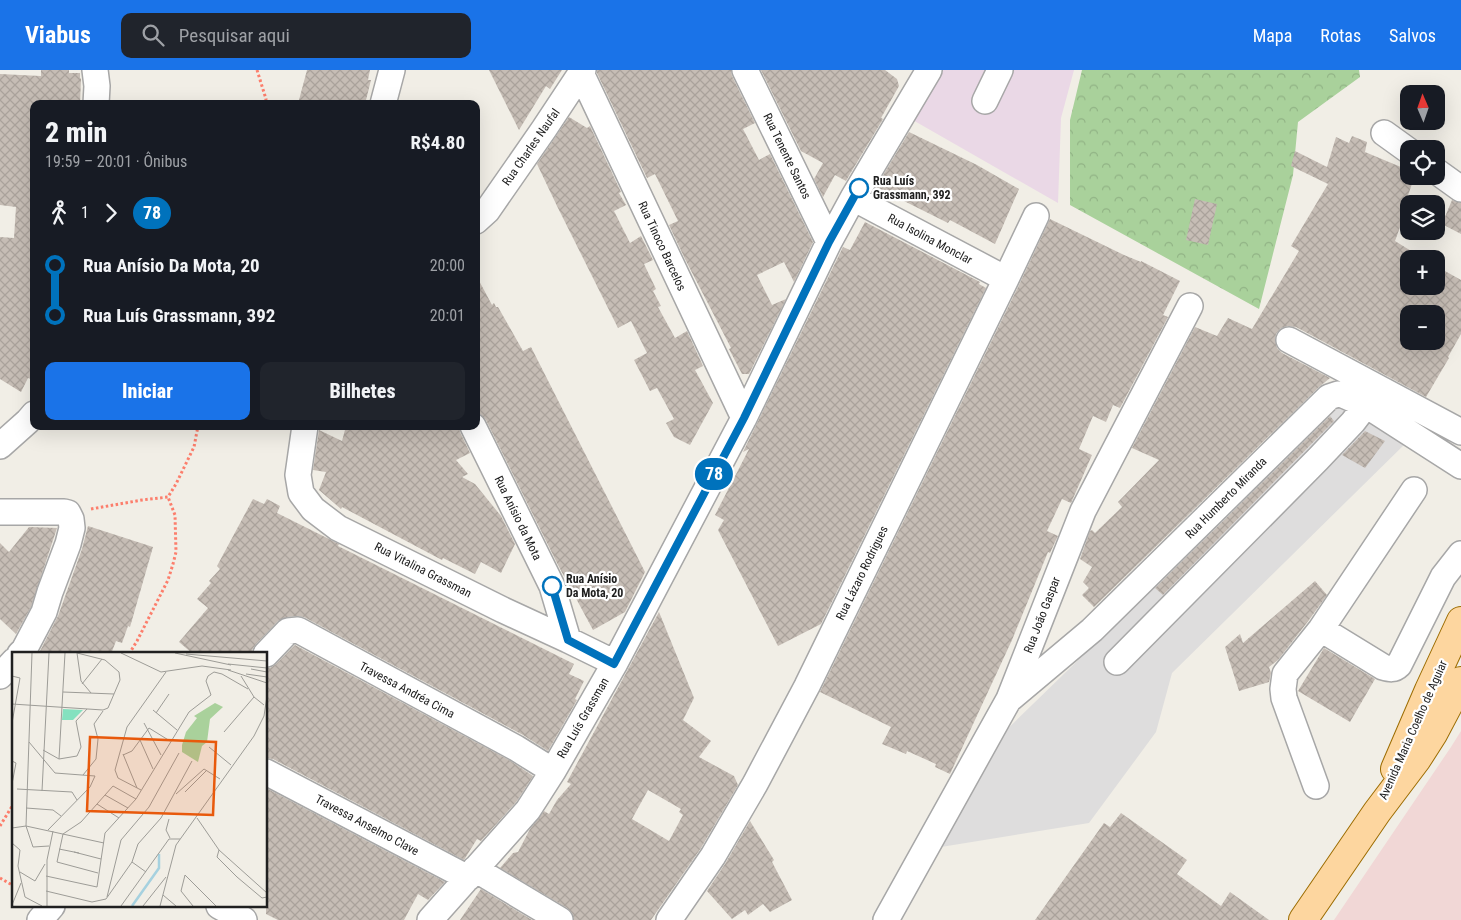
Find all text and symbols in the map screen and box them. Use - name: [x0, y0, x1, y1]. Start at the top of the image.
- search box: [121, 13, 471, 58]
- text: Viabus: [25, 21, 91, 49]
- icon: search: [139, 21, 167, 49]
- text: Pesquisar aqui: [179, 24, 290, 47]
- text: Mapa: [1253, 25, 1292, 46]
- text: Rotas: [1320, 25, 1361, 46]
- text: Salvos: [1389, 25, 1436, 46]
- north arrow: [1400, 85, 1445, 130]
- map controls: [1400, 85, 1445, 350]
- street label: Rua Charles Naufal: [499, 106, 563, 188]
- street label: Rua Tenente Santos: [760, 111, 814, 201]
- text: 2 min: [45, 116, 107, 149]
- text: R$4.80: [411, 131, 465, 154]
- button: locate: [1400, 140, 1445, 185]
- text: 19:59 – 20:01 · Ônibus: [45, 152, 187, 171]
- place label: Rua Luís Grassmann, 392: [873, 174, 951, 202]
- marker: Rua Luís Grassmann, 392: [849, 178, 869, 198]
- button: layers: [1400, 195, 1445, 240]
- icon: walk: [45, 199, 73, 227]
- icon: forward: [97, 199, 125, 227]
- street label: Rua Tinoco Barcelos: [635, 199, 689, 293]
- text: 78: [143, 202, 161, 223]
- text: 1: [81, 203, 89, 222]
- street label: Rua Isolina Monclar: [885, 211, 975, 267]
- button: +: [1400, 250, 1445, 295]
- text: Rua Anísio Da Mota, 20: [83, 254, 260, 277]
- text: 20:00: [430, 256, 465, 275]
- text: Rua Luís Grassmann, 392: [83, 304, 275, 327]
- button: −: [1400, 305, 1445, 350]
- text: 20:01: [430, 306, 465, 325]
- button: Iniciar: [45, 362, 250, 420]
- button: Bilhetes: [260, 362, 465, 420]
- street label: Rua Humberto Miranda: [1182, 454, 1270, 542]
- line badge: 78: [692, 458, 736, 490]
- text: 78: [705, 463, 723, 484]
- street label: Rua Anísio da Mota: [492, 474, 545, 563]
- street label: Rua Lázaro Rodrigues: [833, 524, 891, 622]
- street label: Rua Vitalina Grassman: [372, 539, 474, 601]
- place label: Rua Anísio Da Mota, 20: [566, 572, 623, 600]
- street label: Rua João Gaspar: [1021, 575, 1063, 655]
- marker: Rua Anísio Da Mota, 20: [542, 576, 562, 596]
- inset map: [12, 652, 268, 908]
- street label: Avenida Maria Coelho de Aguiar: [1376, 658, 1450, 802]
- street label: Travessa Andréa Cima: [357, 659, 457, 721]
- street label: Rua Luís Grassman: [554, 675, 612, 761]
- street label: Travessa Anselmo Clave: [313, 792, 422, 858]

